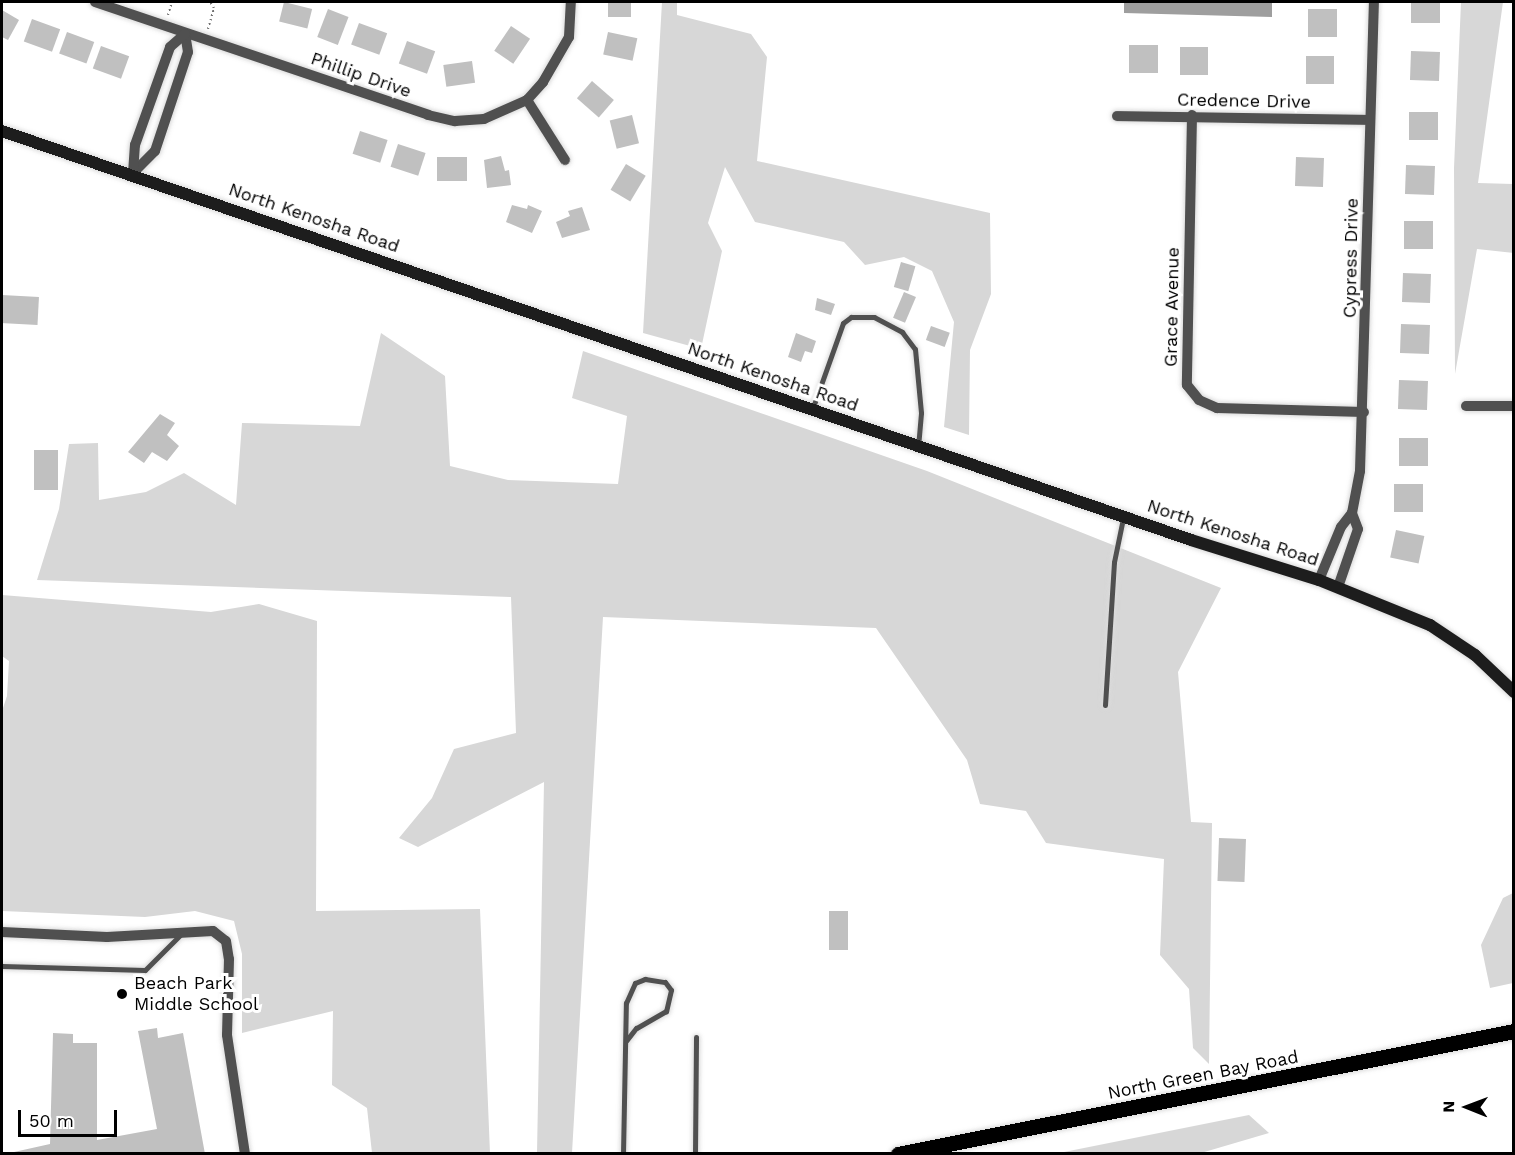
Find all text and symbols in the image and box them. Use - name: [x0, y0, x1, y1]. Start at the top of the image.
- street label: Phillip Drive: [308, 48, 414, 102]
- street label: Credence Drive: [1177, 89, 1311, 113]
- street label: North Kenosha Road: [225, 179, 403, 257]
- street label: Cypress Drive: [1339, 198, 1363, 318]
- street label: Grace Avenue: [1160, 247, 1184, 367]
- street label: North Kenosha Road: [684, 338, 862, 416]
- street label: North Kenosha Road: [1144, 495, 1322, 571]
- place label: Beach Park Middle School: [134, 973, 259, 1016]
- marker: Beach Park Middle School: [115, 987, 129, 1001]
- street label: North Green Bay Road: [1106, 1046, 1300, 1104]
- north arrow: [1437, 1077, 1497, 1137]
- scale bar: [21, 1098, 120, 1136]
- text: N: [1439, 1101, 1458, 1113]
- text: 50 m: [29, 1110, 74, 1131]

